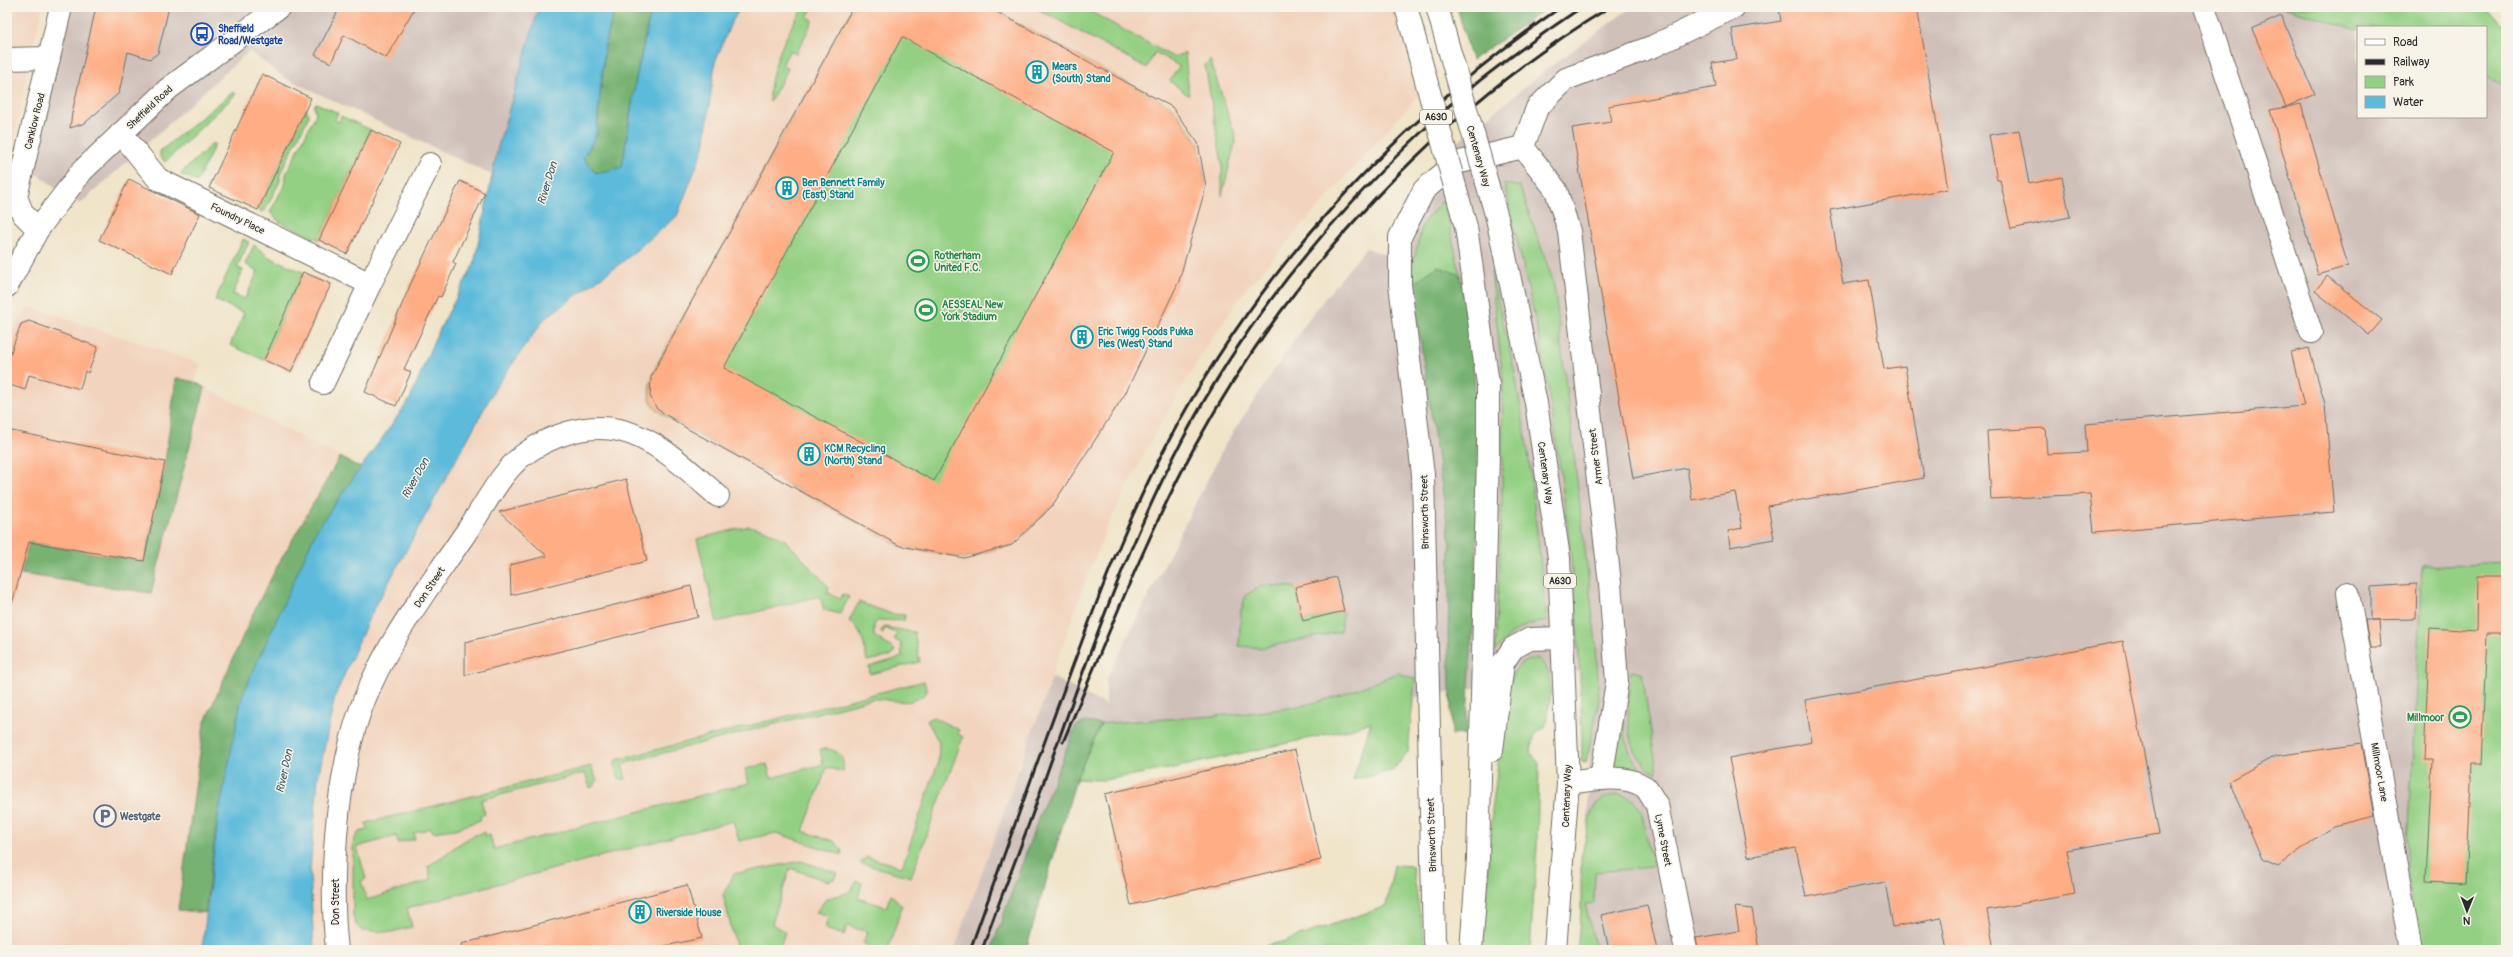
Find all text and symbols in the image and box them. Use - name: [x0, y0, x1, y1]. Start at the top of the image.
- bus stop icon: Sheffield Road/Westgate: [189, 21, 215, 47]
- place label: Sheffield Road/Westgate: [218, 23, 284, 47]
- legend: [2357, 26, 2487, 118]
- text: Road: [2393, 35, 2418, 50]
- text: Railway: [2393, 55, 2429, 70]
- building icon: Mears (South) Stand: [1024, 59, 1050, 85]
- place label: Mears (South) Stand: [1052, 61, 1111, 85]
- text: Park: [2393, 75, 2414, 90]
- street label: Sheffield Road: [124, 83, 175, 132]
- street label: Canklow Road: [22, 92, 48, 151]
- text: Water: [2393, 95, 2424, 110]
- road number: A630: [1420, 110, 1452, 124]
- street label: Centenary Way: [1464, 124, 1493, 189]
- water label: River Don: [535, 159, 560, 206]
- building icon: Ben Bennett Family (East) Stand: [774, 175, 800, 201]
- place label: Ben Bennett Family (East) Stand: [802, 177, 885, 201]
- street label: Foundry Place: [208, 201, 267, 237]
- sports icon: Rotherham United F.C.: [905, 248, 931, 274]
- place label: Rotherham United F.C.: [934, 250, 981, 274]
- sports icon: AESSEAL New York Stadium: [913, 297, 939, 323]
- place label: AESSEAL New York Stadium: [941, 299, 1004, 323]
- building icon: Eric Twigg Foods Pukka Pies (West) Stand: [1069, 324, 1095, 350]
- place label: Eric Twigg Foods Pukka Pies (West) Stand: [1098, 326, 1194, 350]
- street label: Armer Street: [1586, 427, 1605, 486]
- building icon: KCM Recycling (North) Stand: [796, 441, 822, 467]
- street label: Centenary Way: [1535, 441, 1555, 506]
- place label: KCM Recycling (North) Stand: [824, 443, 885, 467]
- water label: River Don: [399, 455, 432, 501]
- street label: Brinsworth Street: [1418, 474, 1432, 549]
- street label: Don Street: [412, 564, 448, 610]
- road number: A630: [1544, 574, 1576, 588]
- sports icon: Millmoor: [2447, 704, 2473, 730]
- place label: Millmoor: [2407, 712, 2444, 724]
- street label: Millmoor Lane: [2368, 742, 2390, 803]
- water label: River Don: [274, 747, 296, 794]
- street label: Centenary Way: [1560, 764, 1574, 828]
- street label: Brinsworth Street: [1425, 797, 1439, 872]
- parking icon: Westgate: [92, 803, 118, 829]
- place label: Westgate: [120, 811, 161, 823]
- street label: Lyme Street: [1652, 813, 1674, 868]
- street label: Don Street: [330, 878, 342, 925]
- north arrow: [2447, 891, 2487, 931]
- building icon: Riverside House: [627, 899, 653, 925]
- place label: Riverside House: [656, 907, 722, 919]
- text: N: [2462, 914, 2471, 927]

